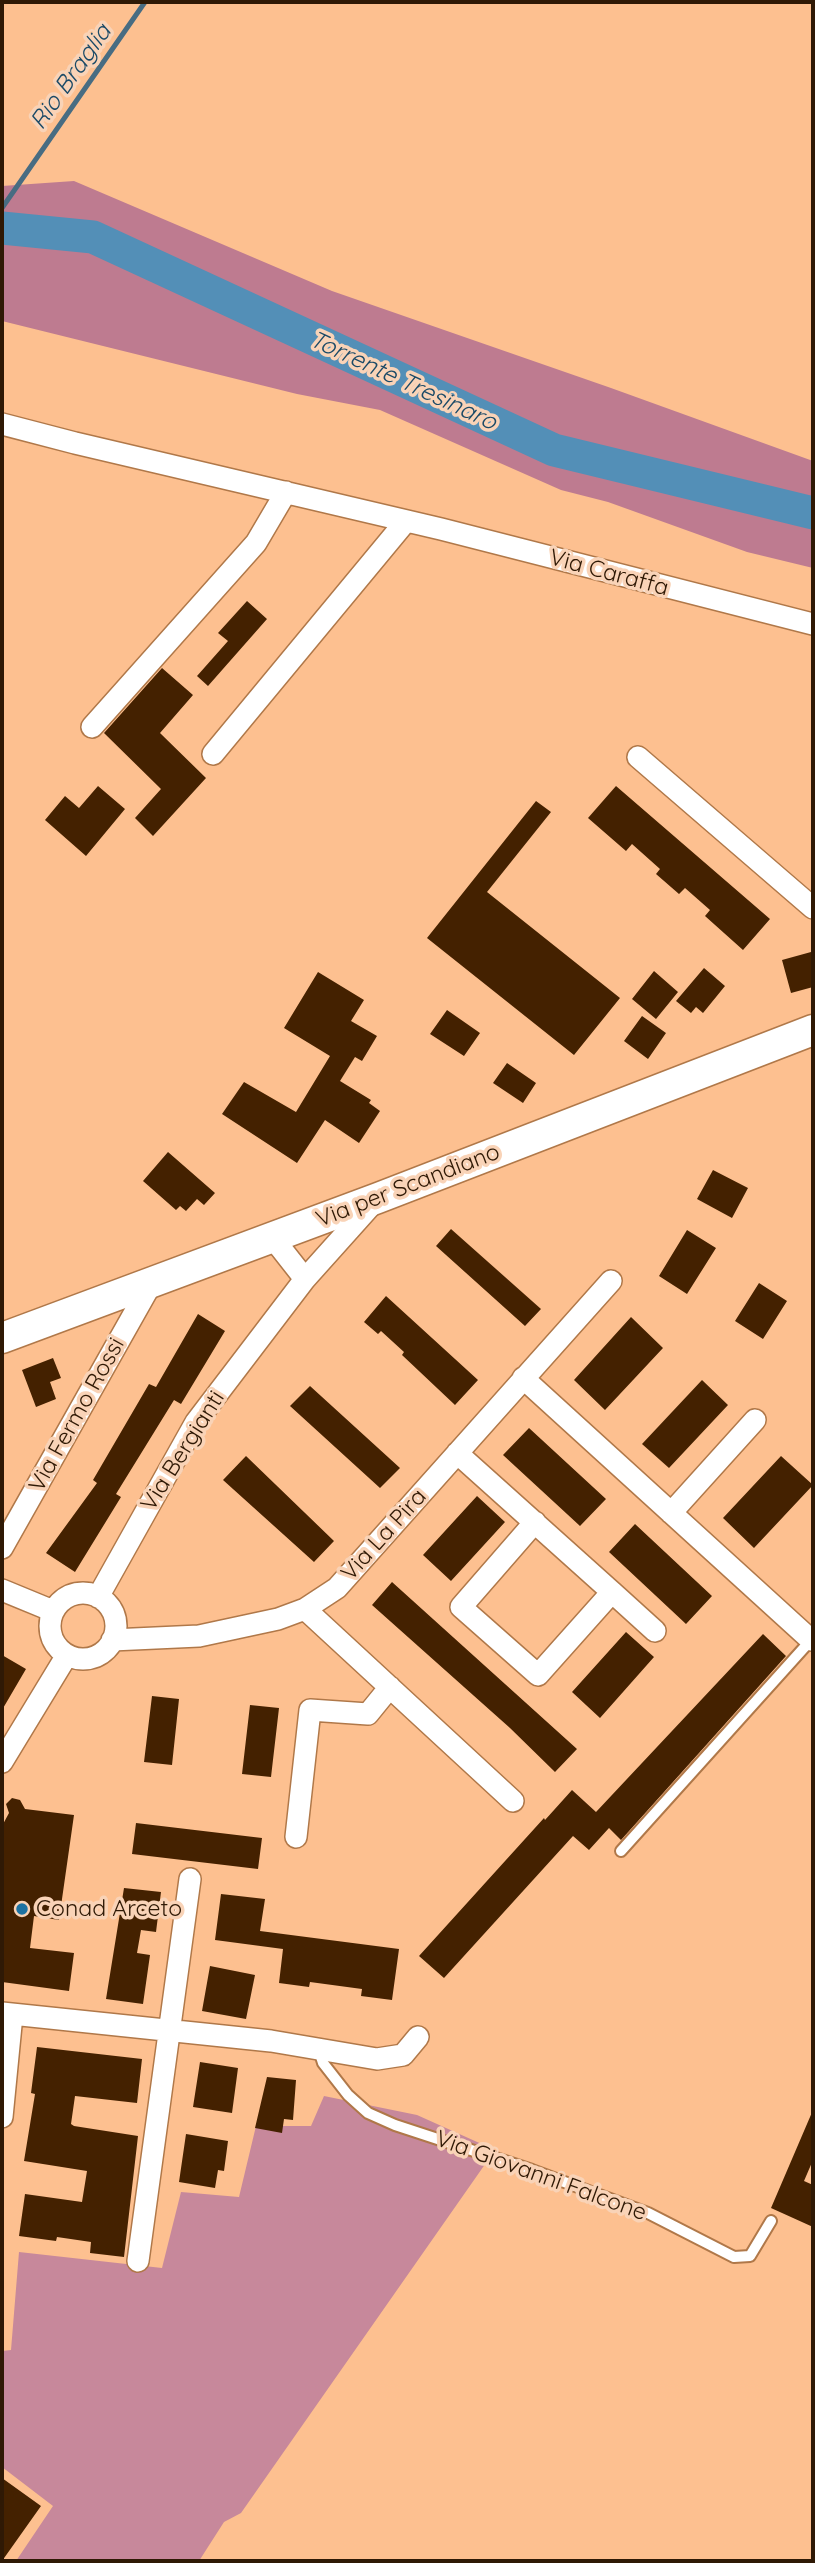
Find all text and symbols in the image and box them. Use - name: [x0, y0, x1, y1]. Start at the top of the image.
- water label: Rio Braglia: [24, 19, 118, 135]
- water label: Torrente Tresinaro: [305, 325, 501, 437]
- street label: Via Caraffa: [546, 544, 672, 602]
- street label: Via per Scandiano: [312, 1138, 504, 1234]
- street label: Via Fermo Rossi: [23, 1333, 131, 1497]
- street label: Via Bergianti: [135, 1386, 231, 1516]
- street label: Via La Pira: [336, 1483, 432, 1587]
- place label: Conad Arceto: [36, 1895, 182, 1923]
- marker: Conad Arceto: [14, 1901, 30, 1917]
- street label: Via Giovanni Falcone: [432, 2125, 650, 2227]

